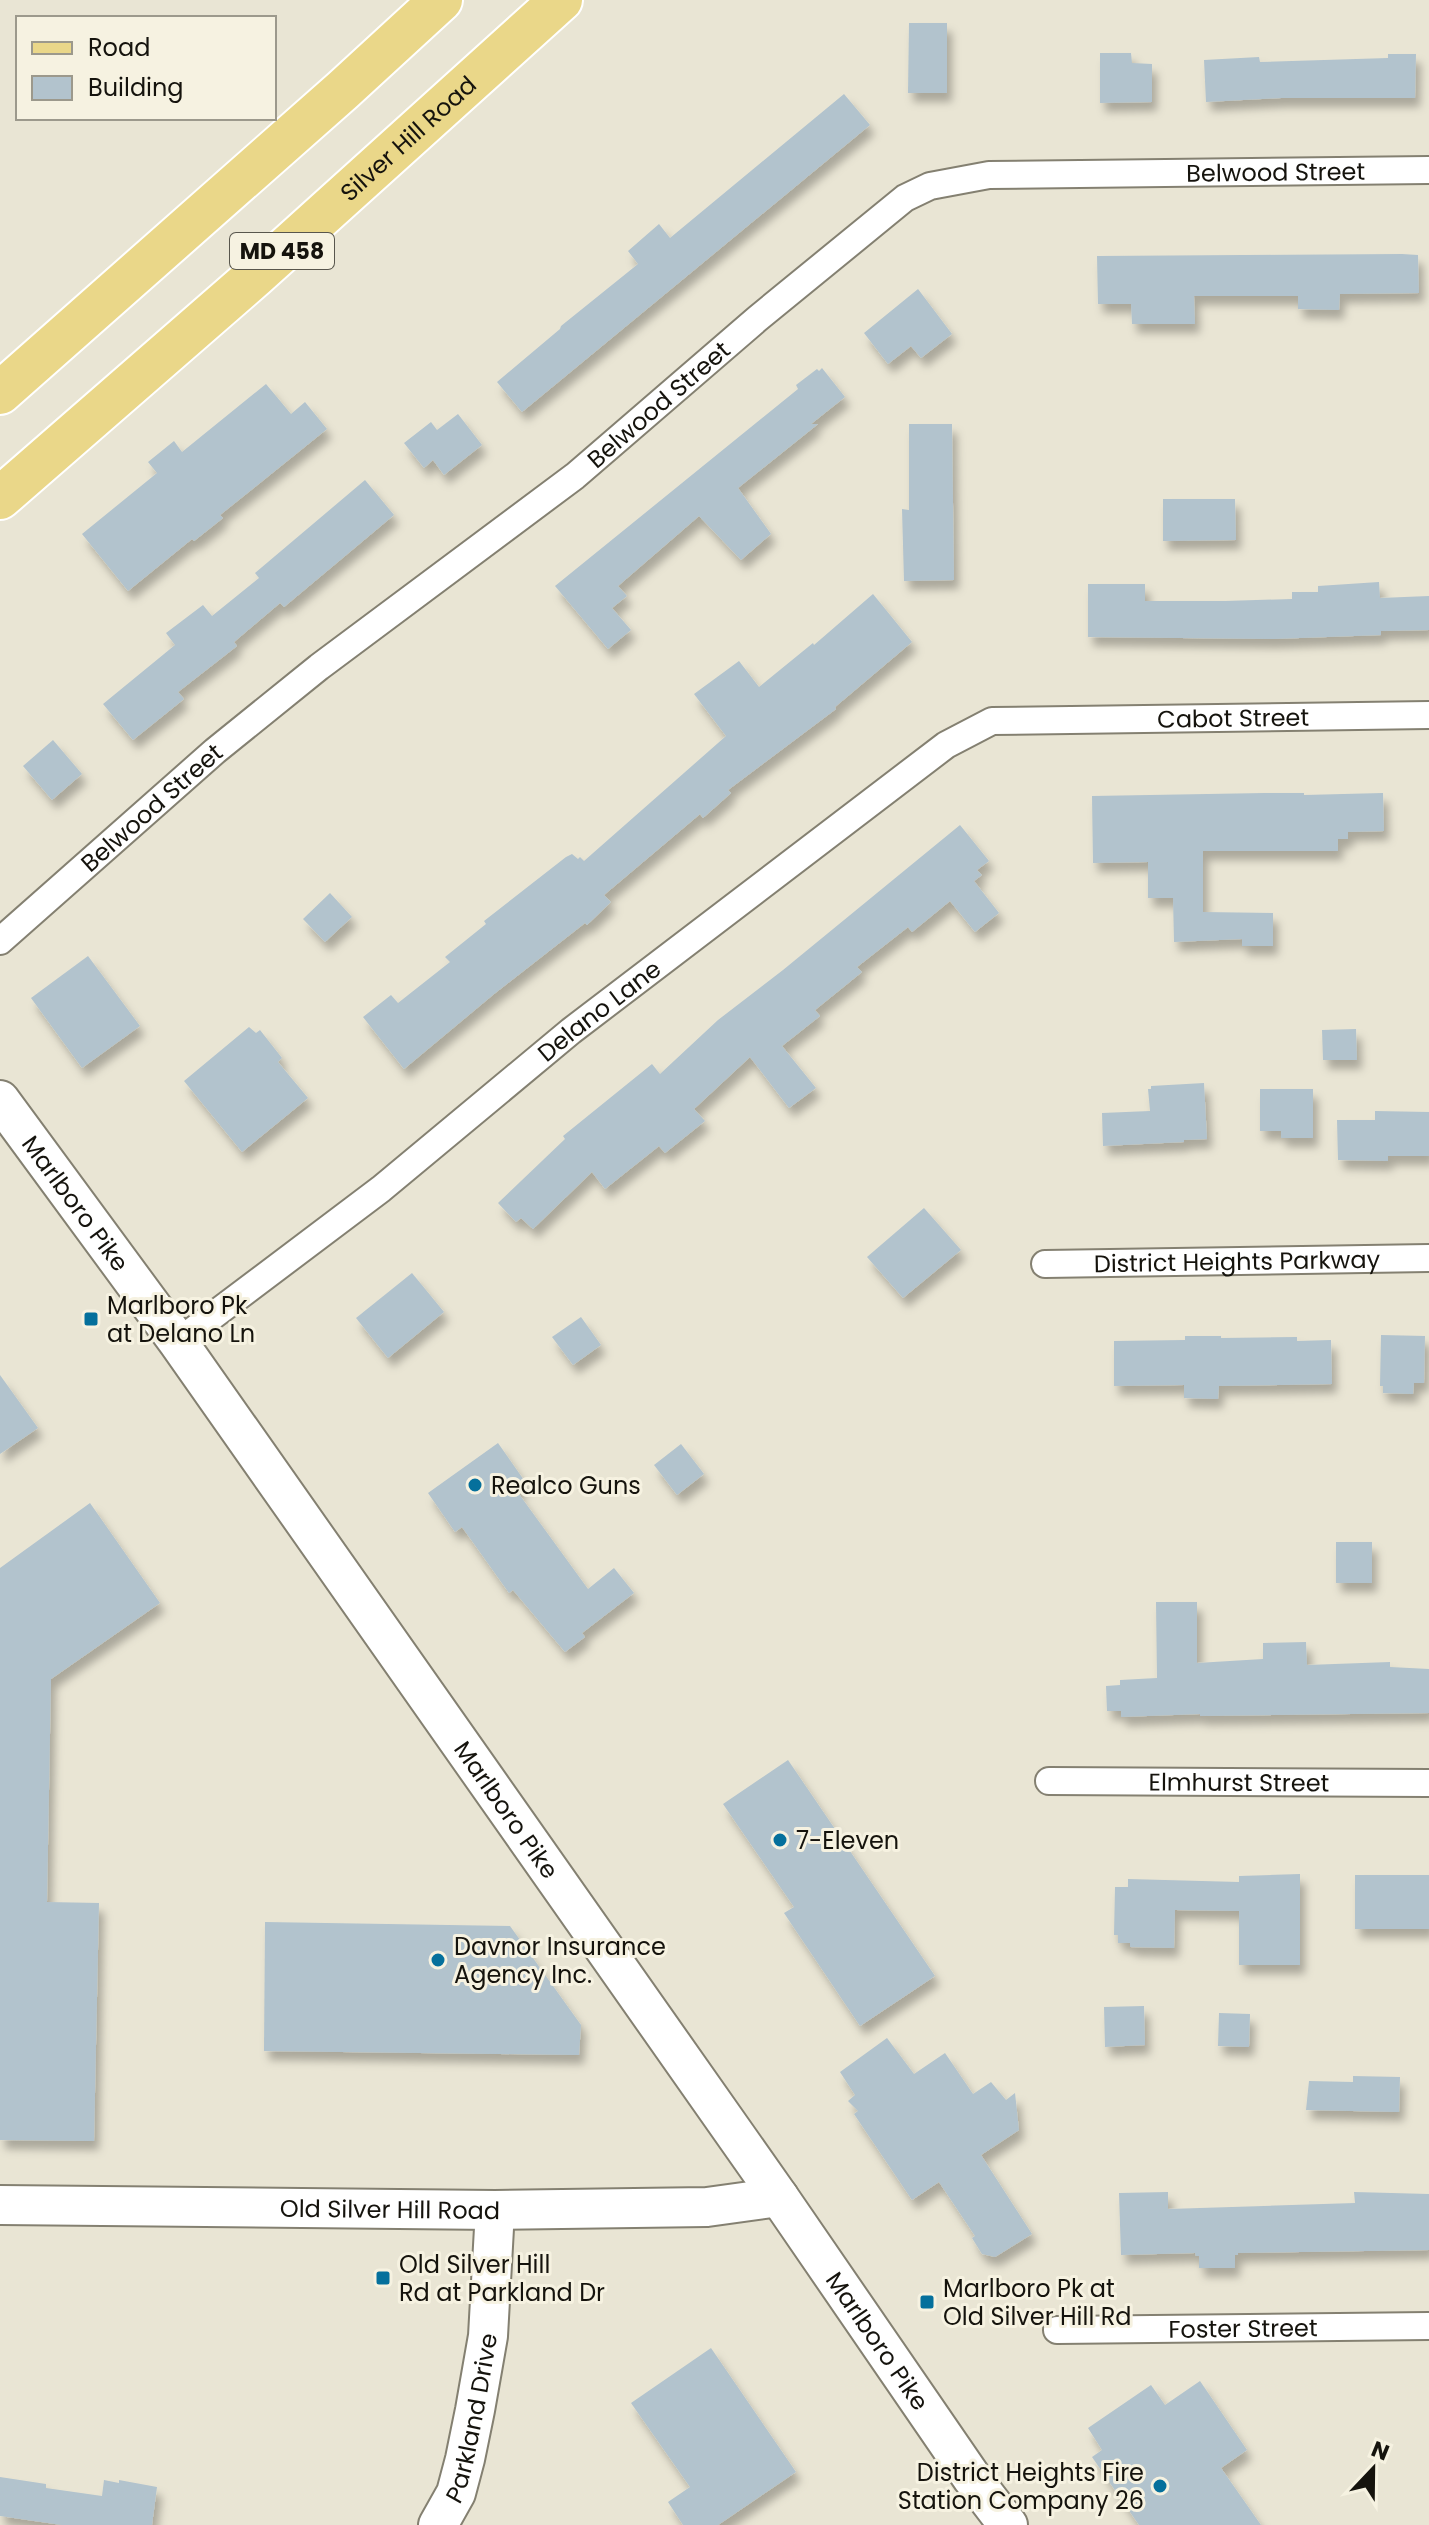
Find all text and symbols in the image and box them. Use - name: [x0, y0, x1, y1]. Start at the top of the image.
- legend: [16, 16, 276, 120]
- text: Road: [88, 31, 150, 64]
- street label: Silver Hill Road: [333, 68, 483, 208]
- text: Building: [88, 71, 184, 104]
- street label: Belwood Street: [1186, 154, 1365, 189]
- road number: MD 458: [230, 233, 334, 269]
- street label: Belwood Street: [580, 333, 737, 475]
- street label: Cabot Street: [1157, 700, 1309, 735]
- street label: Belwood Street: [73, 735, 229, 879]
- street label: Delano Lane: [530, 952, 667, 1069]
- street label: Marlboro Pike: [15, 1128, 137, 1278]
- street label: District Heights Parkway: [1094, 1242, 1381, 1280]
- place label: Marlboro Pk at Delano Ln: [107, 1289, 255, 1350]
- marker: Marlboro Pk at Delano Ln: [82, 1310, 100, 1328]
- place label: Realco Guns: [491, 1469, 641, 1502]
- marker: Realco Guns: [466, 1476, 484, 1494]
- street label: Marlboro Pike: [447, 1734, 567, 1885]
- street label: Elmhurst Street: [1149, 1765, 1329, 1799]
- place label: 7-Eleven: [796, 1824, 899, 1857]
- marker: 7-Eleven: [771, 1831, 789, 1849]
- place label: Davnor Insurance Agency Inc.: [454, 1930, 666, 1991]
- marker: Davnor Insurance Agency Inc.: [429, 1951, 447, 1969]
- street label: Old Silver Hill Road: [280, 2191, 500, 2227]
- place label: Old Silver Hill Rd at Parkland Dr: [399, 2248, 605, 2309]
- street label: Marlboro Pike: [819, 2265, 937, 2417]
- marker: Old Silver Hill Rd at Parkland Dr: [374, 2269, 392, 2287]
- place label: Marlboro Pk at Old Silver Hill Rd: [943, 2272, 1132, 2333]
- marker: Marlboro Pk at Old Silver Hill Rd: [918, 2293, 936, 2311]
- street label: Foster Street: [1168, 2311, 1318, 2345]
- street label: Parkland Drive: [437, 2330, 505, 2509]
- north arrow: [1333, 2429, 1413, 2509]
- text: N: [1367, 2433, 1394, 2468]
- place label: District Heights Fire Station Company 26: [898, 2456, 1144, 2517]
- marker: District Heights Fire Station Company 26: [1151, 2477, 1169, 2495]

